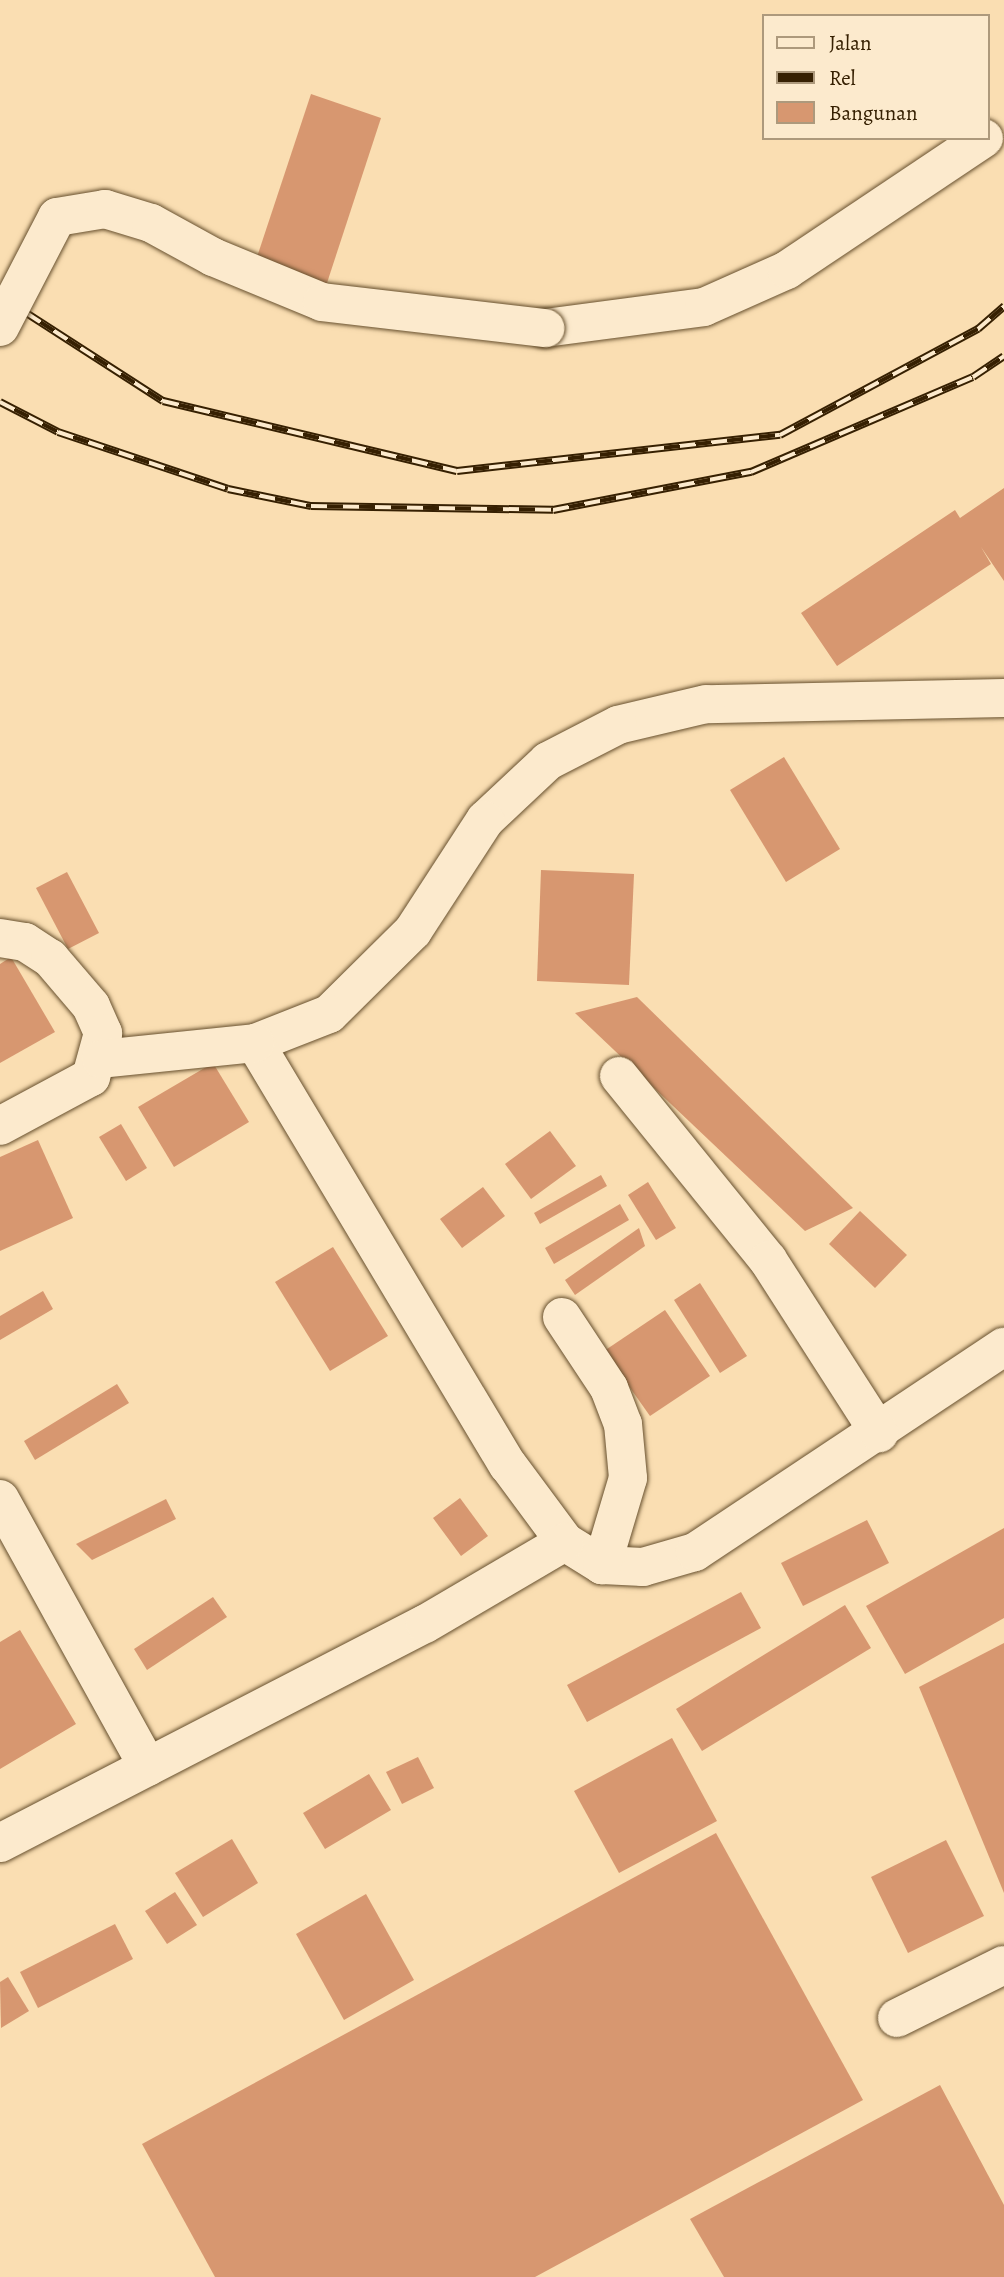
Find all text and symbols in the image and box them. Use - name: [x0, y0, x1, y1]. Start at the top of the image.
- legend: [762, 14, 990, 140]
- text: Jalan: [829, 29, 871, 57]
- text: Rel: [829, 64, 856, 92]
- text: Bangunan: [829, 99, 918, 127]

